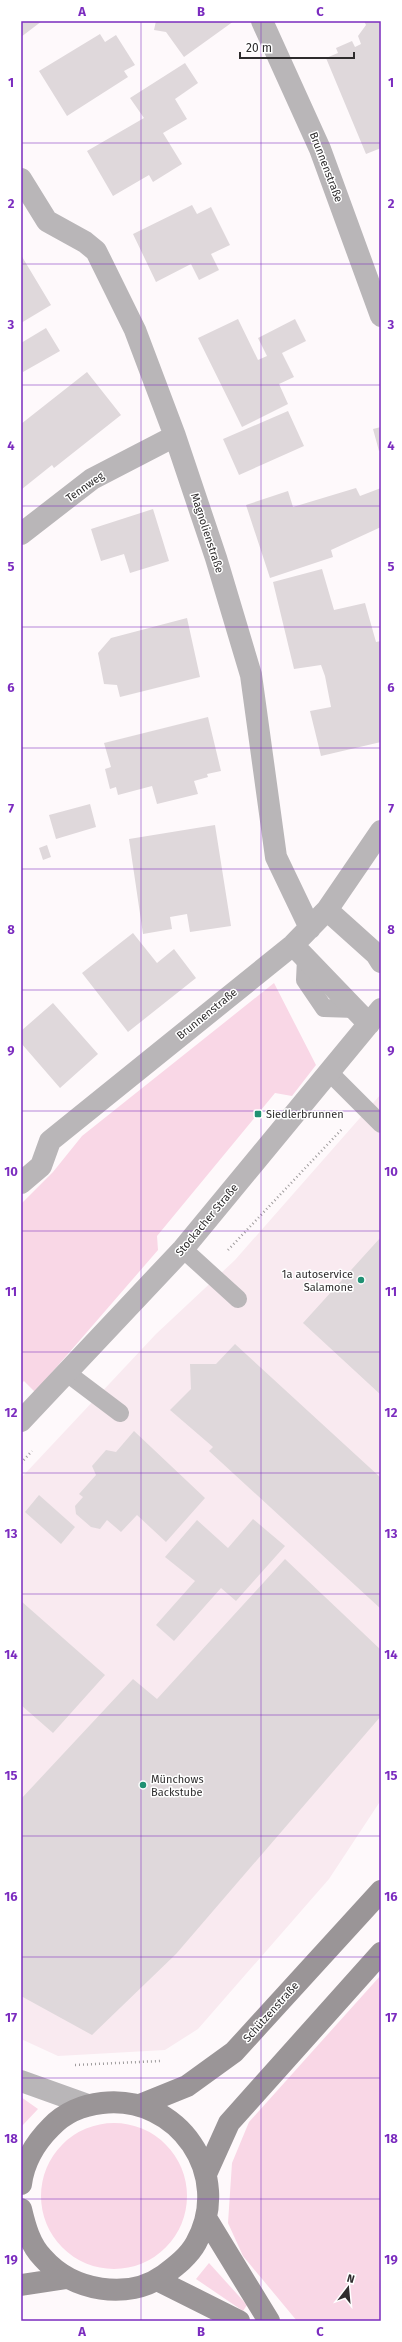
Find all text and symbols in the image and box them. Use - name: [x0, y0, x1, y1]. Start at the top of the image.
- text: A: [77, 4, 86, 19]
- text: B: [197, 4, 205, 19]
- text: C: [316, 4, 324, 19]
- scale bar: [240, 34, 354, 60]
- text: 20 m: [246, 41, 272, 55]
- text: 1: [8, 75, 14, 90]
- text: 1: [388, 75, 394, 90]
- street label: Brunnenstraße: [307, 130, 345, 204]
- text: 2: [8, 196, 15, 211]
- text: 2: [388, 196, 395, 211]
- text: 3: [7, 317, 15, 332]
- text: 3: [387, 317, 395, 332]
- text: 4: [7, 438, 15, 453]
- text: 4: [387, 438, 395, 453]
- street label: Tennweg: [63, 469, 107, 505]
- street label: Magnolienstraße: [188, 491, 226, 575]
- text: 5: [8, 559, 15, 574]
- text: 5: [388, 559, 395, 574]
- text: 6: [7, 680, 15, 695]
- text: 6: [387, 680, 395, 695]
- text: 7: [8, 801, 14, 816]
- text: 7: [388, 801, 394, 816]
- text: 8: [7, 922, 15, 937]
- text: 8: [387, 922, 395, 937]
- street label: Brunnenstraße: [174, 986, 240, 1042]
- text: 9: [7, 1043, 15, 1058]
- text: 9: [387, 1043, 395, 1058]
- place label: Siedlerbrunnen: [266, 1108, 344, 1121]
- marker: Siedlerbrunnen: [253, 1109, 263, 1119]
- text: 10: [4, 1164, 18, 1179]
- text: 10: [384, 1164, 398, 1179]
- street label: Stockacher Straße: [173, 1181, 241, 1259]
- place label: 1a autoservice Salamone: [282, 1268, 353, 1294]
- marker: 1a autoservice Salamone: [356, 1275, 366, 1285]
- text: 11: [5, 1284, 17, 1299]
- text: 11: [385, 1284, 397, 1299]
- text: 12: [5, 1405, 18, 1420]
- text: 12: [385, 1405, 398, 1420]
- text: 13: [5, 1526, 18, 1541]
- text: 13: [385, 1526, 398, 1541]
- text: 14: [4, 1647, 18, 1662]
- text: 14: [384, 1647, 398, 1662]
- text: 15: [4, 1768, 18, 1783]
- text: 15: [384, 1768, 398, 1783]
- place label: Münchows Backstube: [151, 1773, 204, 1799]
- marker: Münchows Backstube: [138, 1780, 148, 1790]
- text: 16: [4, 1889, 18, 1904]
- text: 16: [384, 1889, 398, 1904]
- street label: Schützenstraße: [241, 1979, 301, 2045]
- text: 17: [5, 2010, 17, 2025]
- text: 17: [385, 2010, 397, 2025]
- text: 18: [4, 2131, 18, 2146]
- text: 18: [384, 2131, 398, 2146]
- text: 19: [4, 2252, 18, 2267]
- text: 19: [384, 2252, 398, 2267]
- north arrow: [328, 2268, 368, 2308]
- text: N: [345, 2272, 356, 2286]
- text: A: [77, 2324, 86, 2339]
- text: B: [197, 2324, 205, 2339]
- text: C: [316, 2324, 324, 2339]

